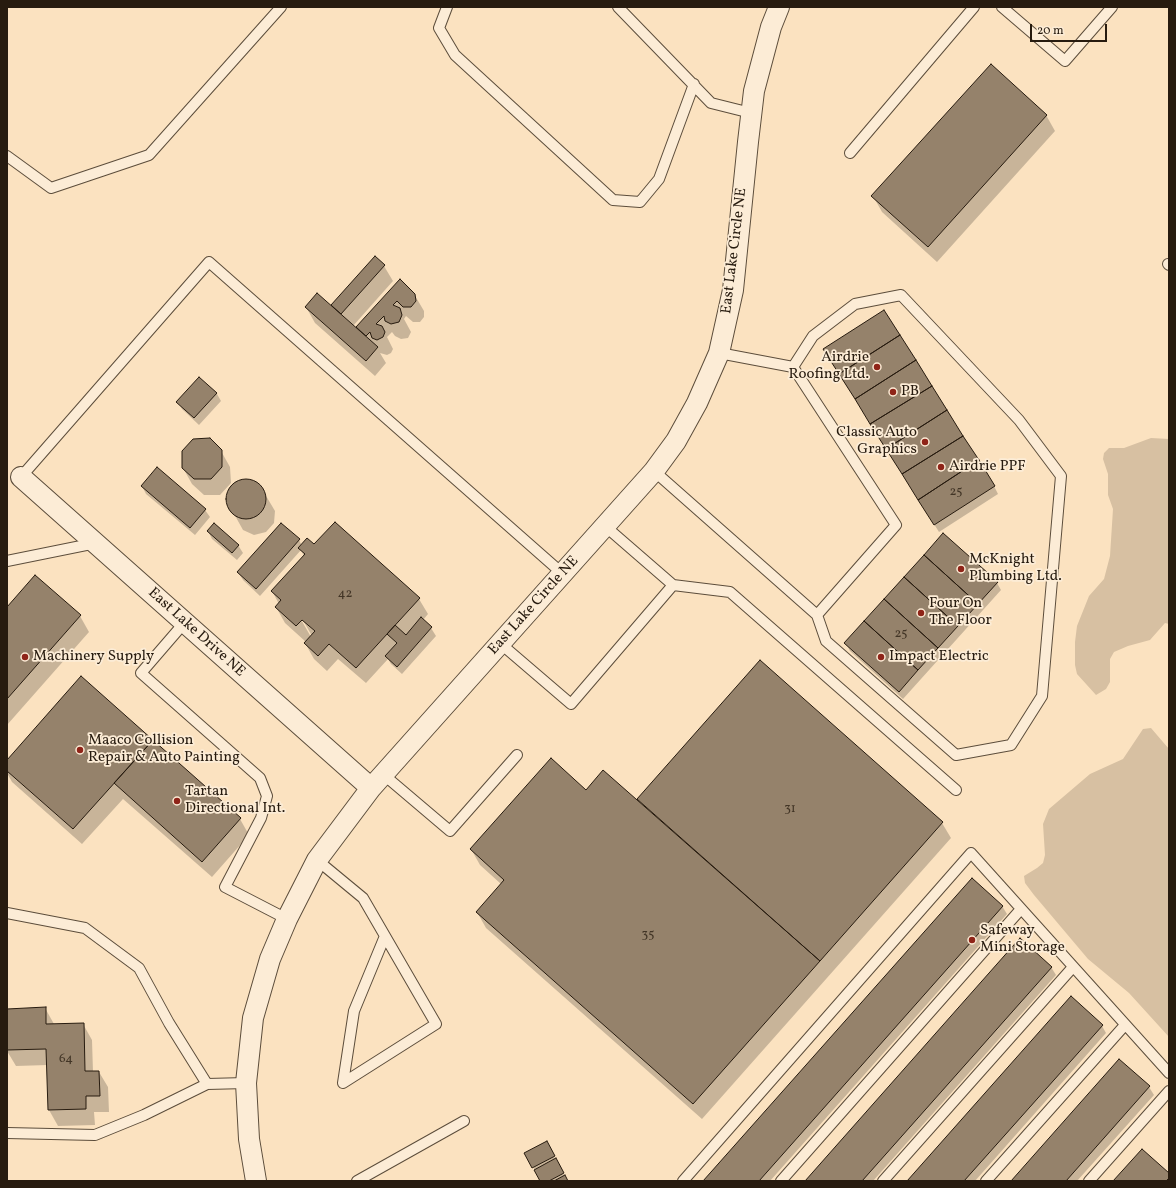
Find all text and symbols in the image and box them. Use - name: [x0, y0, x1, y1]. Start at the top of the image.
- scale bar: [1032, 16, 1109, 42]
- text: 20 m: [1037, 23, 1064, 39]
- street label: East Lake Circle NE: [718, 187, 752, 315]
- place label: Airdrie Roofing Ltd.: [789, 349, 869, 384]
- marker: Airdrie Roofing Ltd.: [872, 362, 882, 372]
- place label: PB: [901, 383, 919, 401]
- marker: PB: [888, 387, 898, 397]
- place label: Classic Auto Graphics: [836, 424, 917, 459]
- marker: Classic Auto Graphics: [920, 437, 930, 447]
- place label: Airdrie PPF: [949, 458, 1026, 476]
- marker: Airdrie PPF: [936, 462, 946, 472]
- house number: 25: [949, 485, 963, 501]
- place label: McKnight Plumbing Ltd.: [969, 551, 1062, 586]
- street label: East Lake Circle NE: [485, 553, 583, 659]
- marker: McKnight Plumbing Ltd.: [956, 564, 966, 574]
- street label: East Lake Drive NE: [144, 585, 248, 681]
- house number: 42: [338, 587, 352, 603]
- place label: Four On The Floor: [929, 595, 992, 630]
- marker: Four On The Floor: [916, 608, 926, 618]
- house number: 25: [894, 627, 908, 643]
- place label: Machinery Supply: [33, 648, 154, 666]
- place label: Impact Electric: [889, 648, 989, 666]
- marker: Machinery Supply: [20, 652, 30, 662]
- marker: Impact Electric: [876, 652, 886, 662]
- place label: Maaco Collision Repair & Auto Painting: [88, 732, 240, 767]
- marker: Maaco Collision Repair & Auto Painting: [75, 745, 85, 755]
- place label: Tartan Directional Int.: [185, 783, 285, 818]
- marker: Tartan Directional Int.: [172, 796, 182, 806]
- house number: 31: [784, 802, 796, 818]
- place label: Safeway Mini Storage: [980, 922, 1065, 957]
- house number: 35: [642, 928, 654, 944]
- marker: Safeway Mini Storage: [967, 935, 977, 945]
- house number: 64: [59, 1052, 73, 1068]

